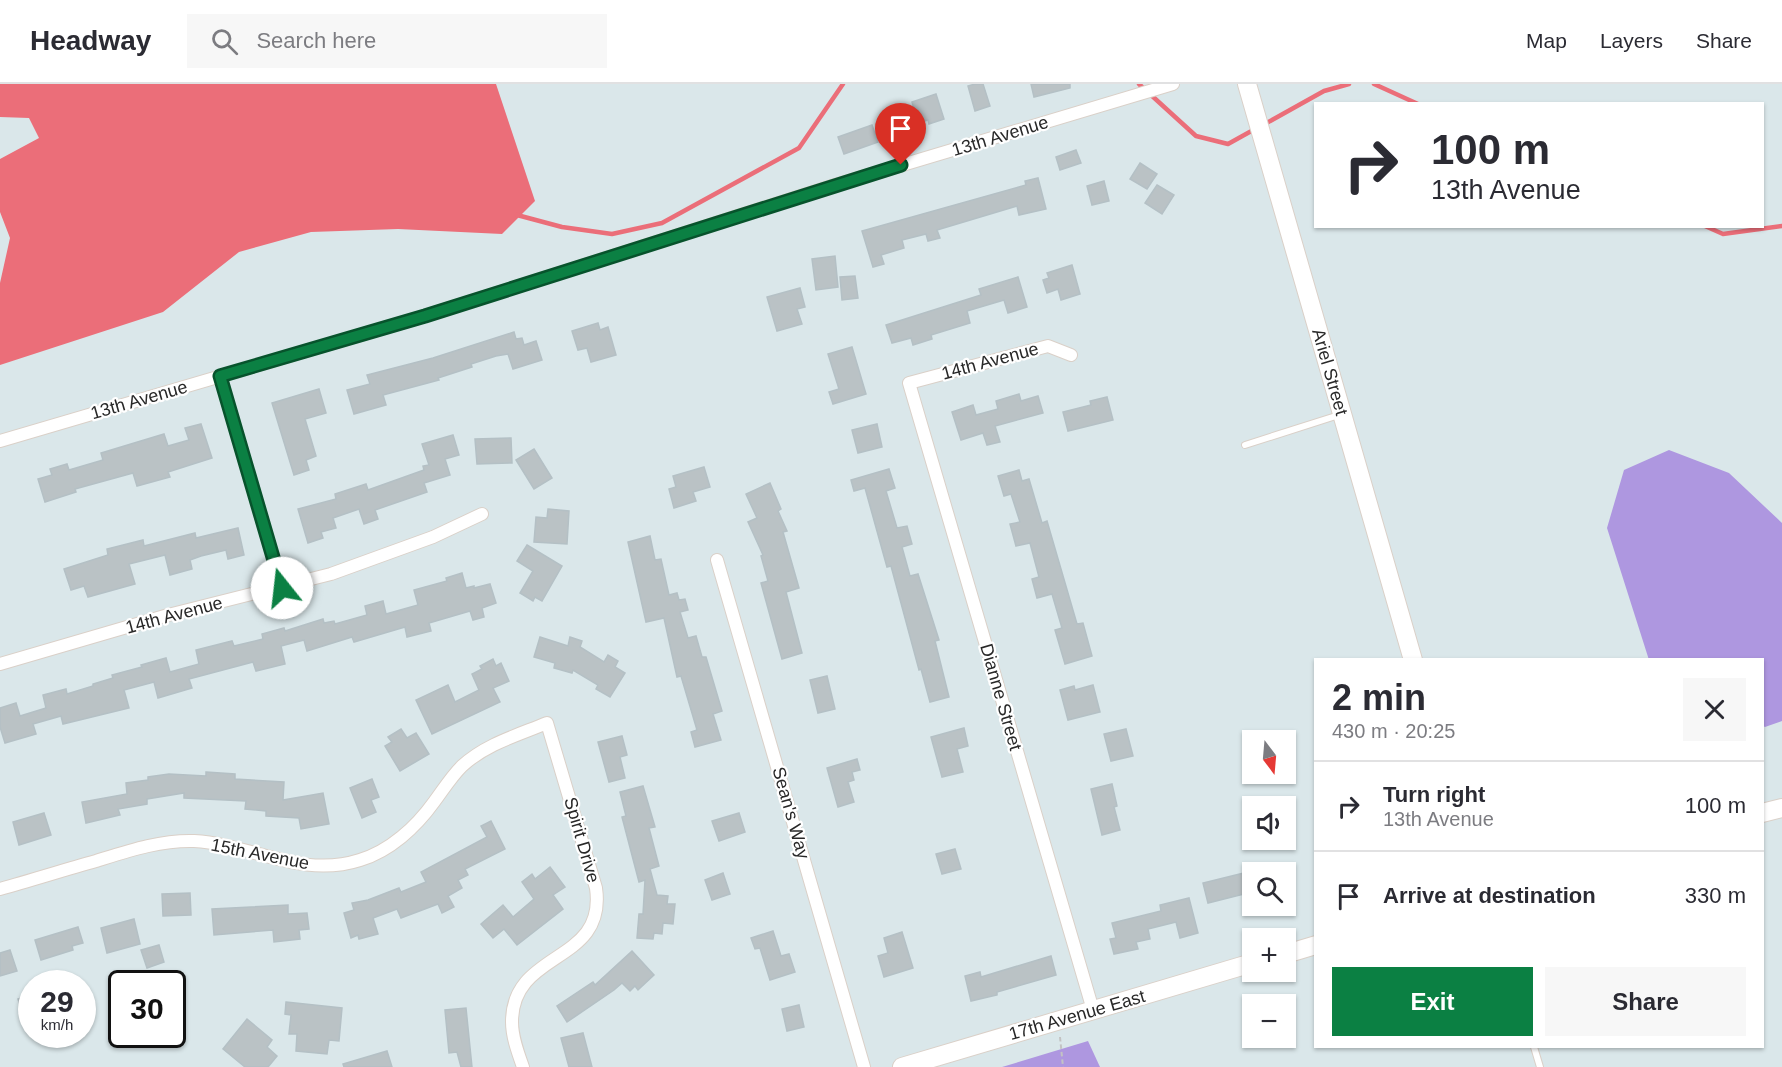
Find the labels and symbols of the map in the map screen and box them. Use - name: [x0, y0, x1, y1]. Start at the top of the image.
- pin: [875, 103, 926, 165]
- street label: 13th Avenue: [949, 112, 1051, 160]
- street label: Ariel Street: [1308, 326, 1352, 418]
- street label: 14th Avenue: [939, 338, 1041, 384]
- street label: 13th Avenue: [88, 377, 190, 423]
- position arrow: [250, 556, 314, 620]
- street label: 14th Avenue: [123, 592, 225, 638]
- street label: Dianne Street: [976, 641, 1026, 753]
- north arrow: [1242, 730, 1296, 784]
- street label: Sean's Way: [768, 765, 814, 861]
- street label: Spirit Drive: [560, 795, 604, 885]
- street label: 15th Avenue: [209, 835, 311, 873]
- speed limit sign: 30: [108, 970, 186, 1048]
- street label: 17th Avenue East: [1007, 986, 1147, 1044]

